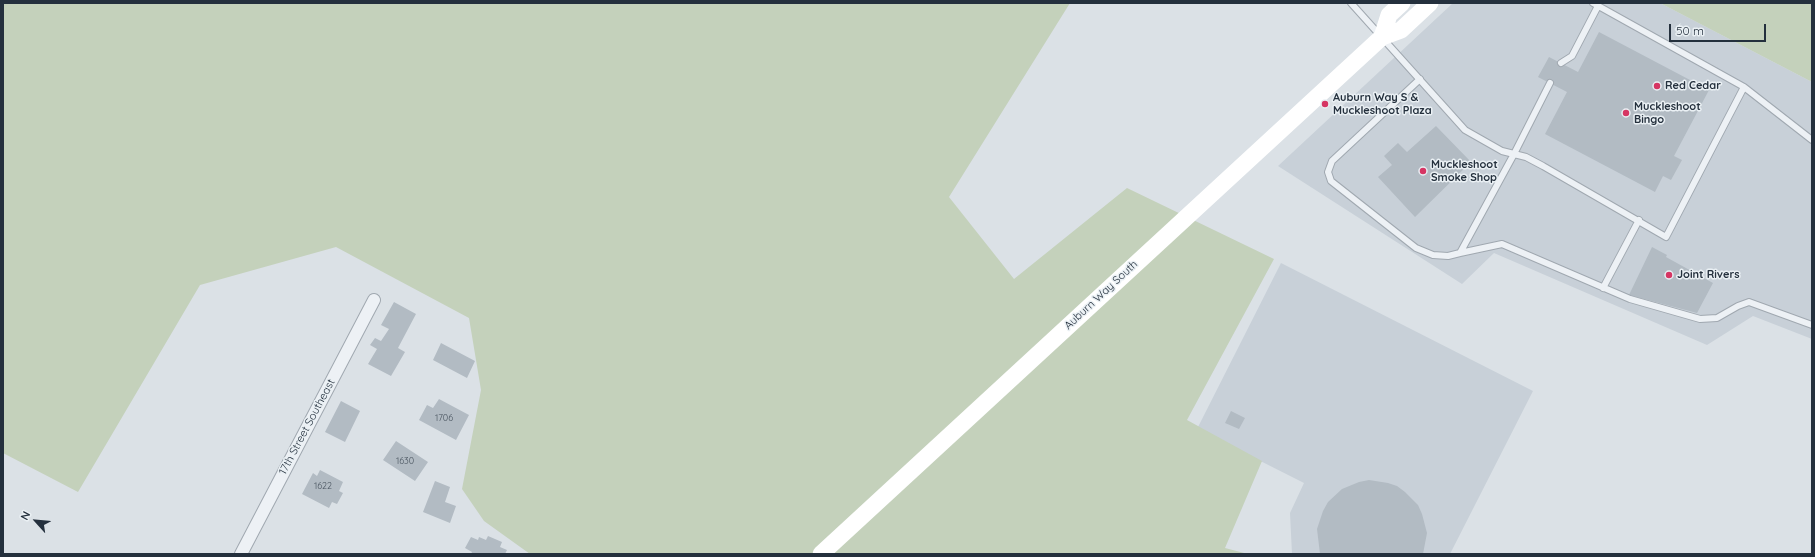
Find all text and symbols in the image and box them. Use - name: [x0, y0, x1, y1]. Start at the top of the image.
- scale bar: [1671, 16, 1768, 42]
- text: 50 m: [1676, 23, 1704, 38]
- place label: Red Cedar: [1665, 79, 1721, 93]
- marker: Red Cedar: [1652, 81, 1662, 91]
- place label: Auburn Way S & Muckleshoot Plaza: [1333, 91, 1432, 117]
- marker: Auburn Way S & Muckleshoot Plaza: [1320, 99, 1330, 109]
- place label: Muckleshoot Bingo: [1634, 100, 1701, 126]
- marker: Muckleshoot Bingo: [1621, 108, 1631, 118]
- place label: Muckleshoot Smoke Shop: [1431, 158, 1498, 184]
- marker: Muckleshoot Smoke Shop: [1418, 166, 1428, 176]
- street label: Auburn Way South: [1062, 258, 1140, 332]
- place label: Joint Rivers: [1677, 268, 1740, 282]
- marker: Joint Rivers: [1664, 270, 1674, 280]
- street label: 17th Street Southeast: [276, 377, 338, 477]
- house number: 1706: [435, 413, 453, 423]
- house number: 1630: [396, 456, 414, 466]
- house number: 1622: [314, 481, 332, 491]
- north arrow: [16, 501, 56, 541]
- text: N: [17, 509, 33, 522]

